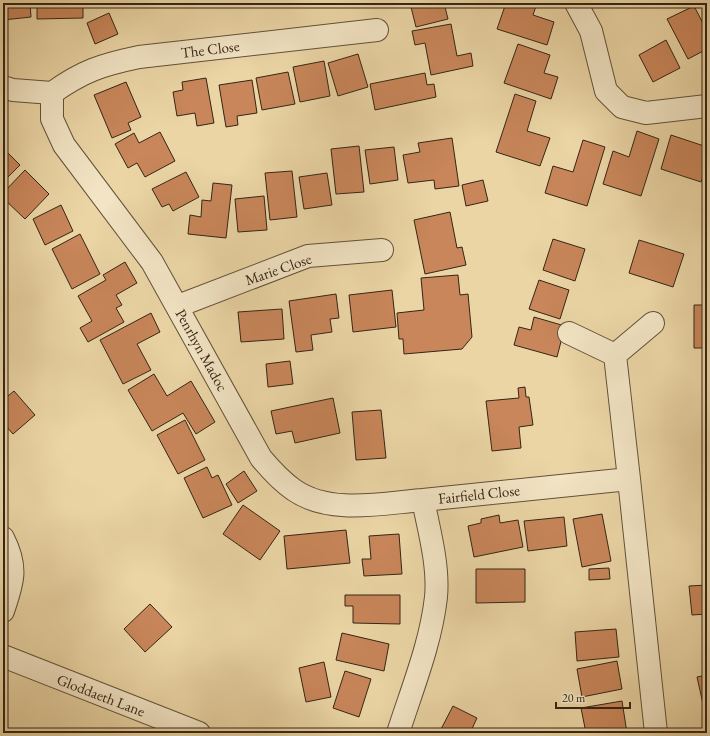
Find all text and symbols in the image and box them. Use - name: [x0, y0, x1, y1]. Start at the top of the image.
- street label: The Close: [180, 36, 241, 62]
- street label: Marie Close: [242, 249, 314, 289]
- street label: Penrhyn Madoc: [172, 305, 232, 395]
- street label: Fairfield Close: [437, 480, 521, 508]
- street label: Gloddaeth Lane: [54, 669, 148, 721]
- scale bar: [556, 684, 630, 710]
- text: 20 m: [562, 690, 586, 706]

